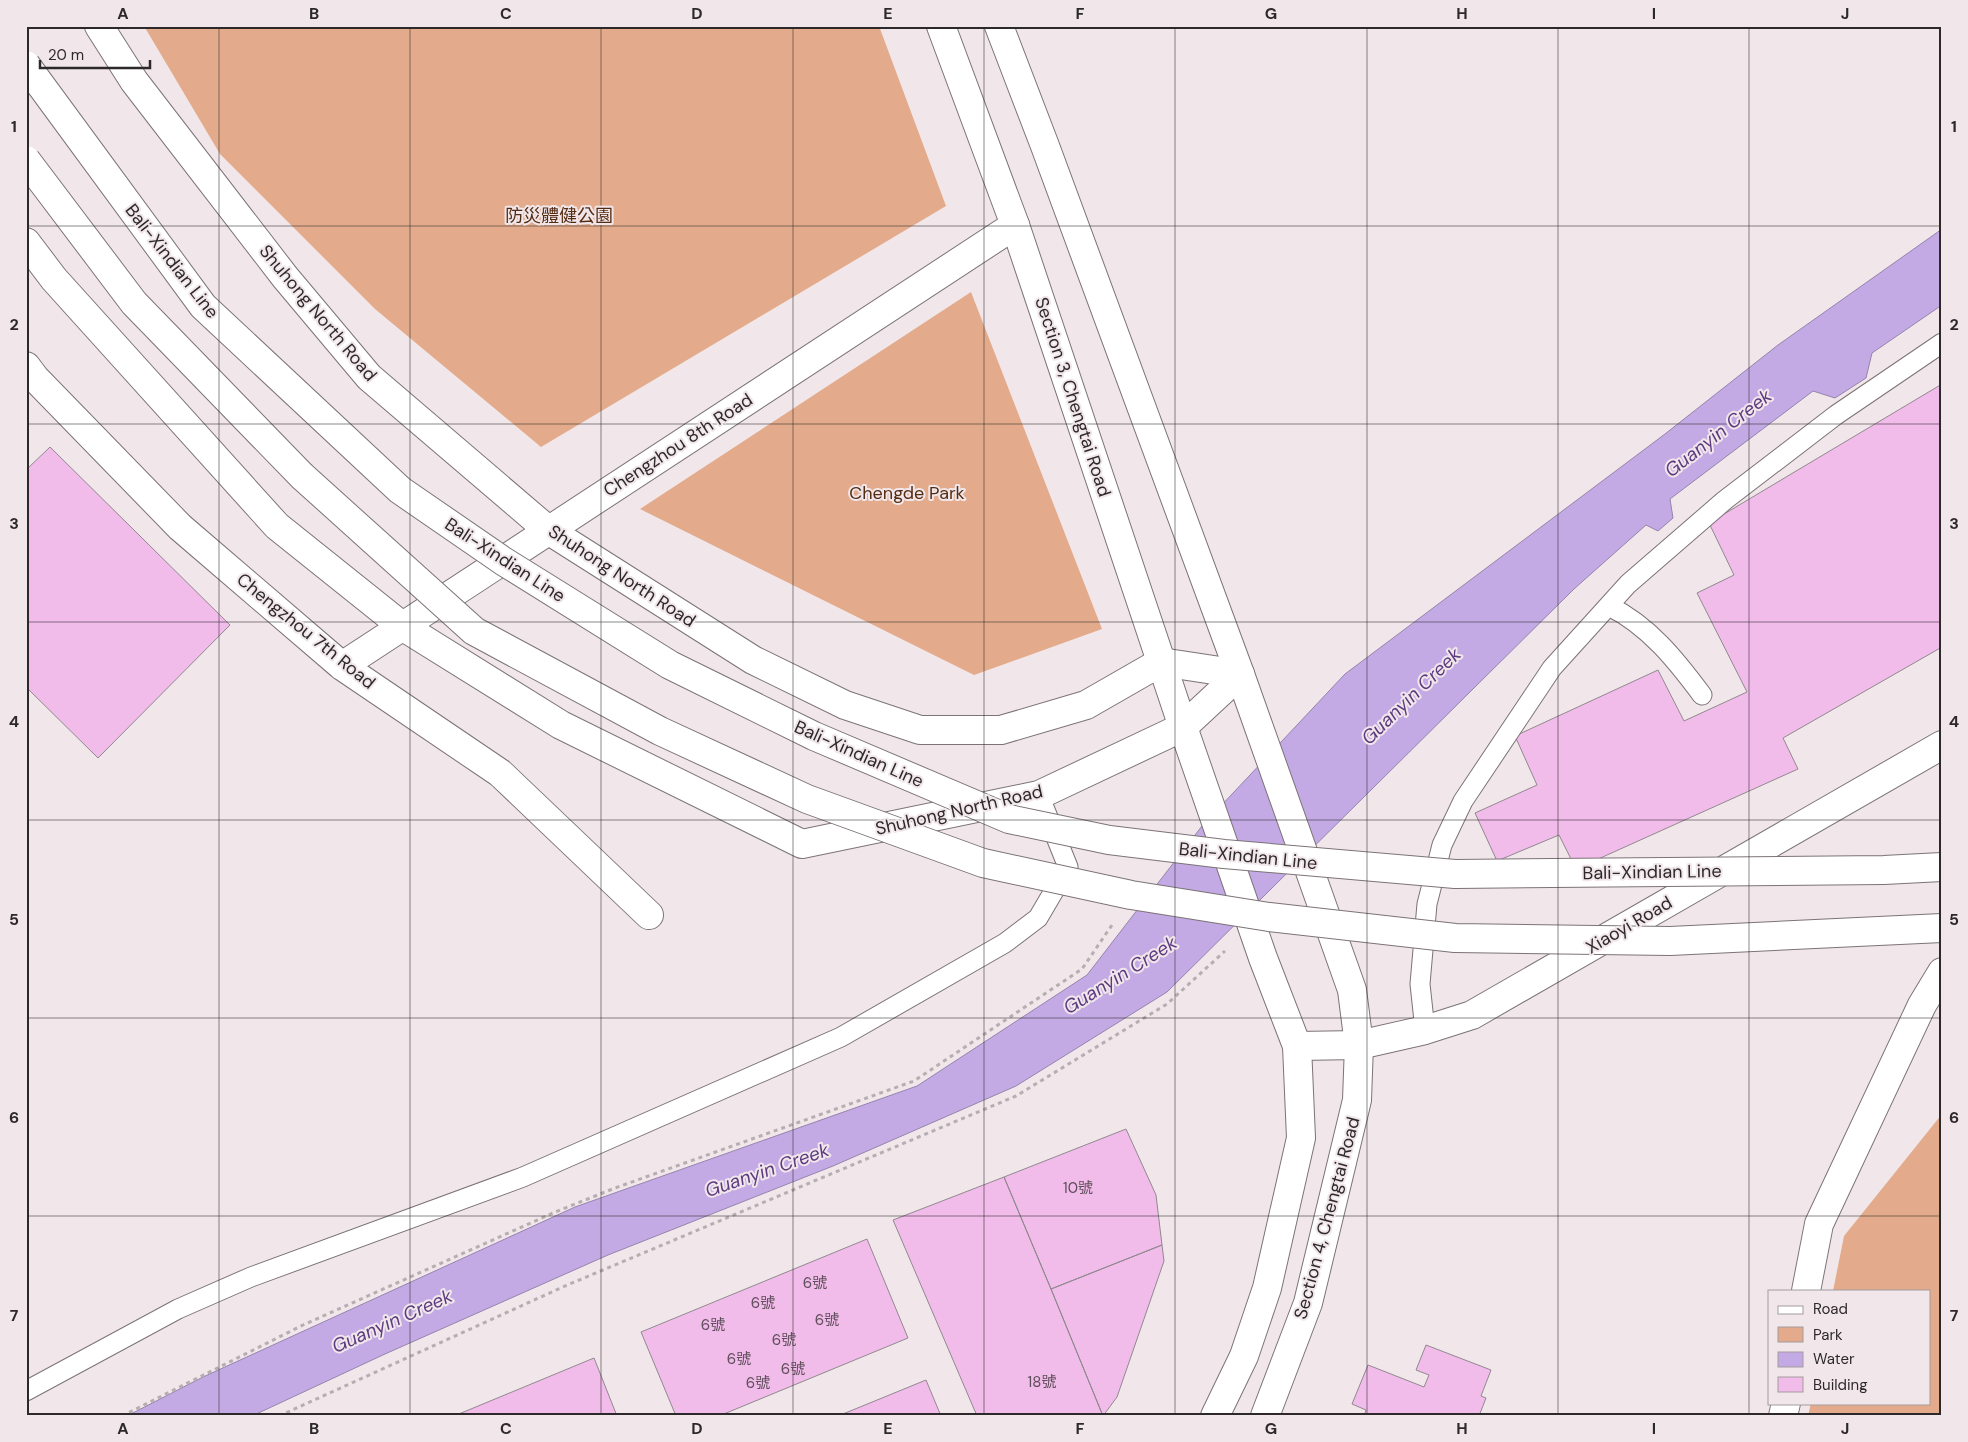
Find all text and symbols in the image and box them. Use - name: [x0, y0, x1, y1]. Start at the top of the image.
- text: A: [117, 3, 129, 24]
- text: B: [309, 3, 319, 24]
- text: C: [500, 3, 512, 24]
- text: D: [691, 3, 703, 24]
- text: E: [883, 3, 893, 24]
- text: F: [1076, 3, 1085, 24]
- text: G: [1265, 3, 1277, 24]
- text: H: [1456, 3, 1468, 24]
- text: I: [1652, 3, 1656, 24]
- text: J: [1841, 3, 1849, 24]
- scale bar: [40, 38, 150, 70]
- text: 20 m: [48, 45, 84, 65]
- text: 1: [11, 116, 17, 137]
- text: 1: [1951, 116, 1957, 137]
- street label: Bali-Xindian Line: [120, 199, 224, 323]
- park label: 防災體健公園: [505, 204, 613, 228]
- street label: Shuhong North Road: [254, 240, 382, 386]
- street label: Section 3, Chengtai Road: [1029, 294, 1117, 500]
- text: 2: [9, 314, 19, 335]
- text: 2: [1949, 314, 1959, 335]
- water label: Guanyin Creek: [1659, 383, 1777, 483]
- street label: Chengzhou 8th Road: [599, 388, 757, 502]
- park label: Chengde Park: [849, 481, 965, 505]
- street label: Bali-Xindian Line: [440, 512, 570, 608]
- text: 3: [9, 513, 19, 534]
- text: 3: [1949, 513, 1959, 534]
- street label: Shuhong North Road: [544, 519, 700, 633]
- street label: Chengzhou 7th Road: [232, 568, 380, 694]
- water label: Guanyin Creek: [1356, 642, 1467, 750]
- text: 4: [9, 711, 19, 732]
- text: 4: [1949, 711, 1959, 732]
- street label: Bali-Xindian Line: [791, 715, 927, 793]
- street label: Shuhong North Road: [873, 779, 1045, 841]
- street label: Bali-Xindian Line: [1178, 837, 1318, 875]
- street label: Bali-Xindian Line: [1582, 859, 1722, 885]
- street label: Xiaoyi Road: [1581, 891, 1677, 959]
- text: 5: [9, 909, 19, 930]
- text: 5: [1949, 909, 1959, 930]
- water label: Guanyin Creek: [1058, 930, 1182, 1020]
- text: 6: [9, 1107, 19, 1128]
- text: 6: [1949, 1107, 1959, 1128]
- street label: Section 4, Chengtai Road: [1288, 1114, 1366, 1322]
- water label: Guanyin Creek: [702, 1137, 833, 1203]
- house number: 10號: [1063, 1178, 1093, 1198]
- house number: 6號: [803, 1273, 827, 1293]
- water label: Guanyin Creek: [328, 1283, 457, 1359]
- legend: [1768, 1290, 1930, 1404]
- house number: 6號: [751, 1293, 775, 1313]
- text: Road: [1813, 1299, 1848, 1319]
- text: 7: [10, 1305, 19, 1326]
- text: 7: [1950, 1305, 1959, 1326]
- house number: 6號: [815, 1310, 839, 1330]
- house number: 6號: [701, 1315, 725, 1335]
- text: Park: [1813, 1325, 1843, 1345]
- house number: 6號: [772, 1330, 796, 1350]
- house number: 6號: [727, 1349, 751, 1369]
- text: Water: [1813, 1349, 1855, 1369]
- house number: 6號: [781, 1359, 805, 1379]
- house number: 18號: [1028, 1372, 1056, 1392]
- house number: 6號: [746, 1373, 770, 1393]
- text: Building: [1813, 1375, 1868, 1395]
- text: A: [117, 1418, 129, 1439]
- text: B: [309, 1418, 319, 1439]
- text: C: [500, 1418, 512, 1439]
- text: D: [691, 1418, 703, 1439]
- text: E: [883, 1418, 893, 1439]
- text: F: [1076, 1418, 1085, 1439]
- text: G: [1265, 1418, 1277, 1439]
- text: H: [1456, 1418, 1468, 1439]
- text: I: [1652, 1418, 1656, 1439]
- text: J: [1841, 1418, 1849, 1439]

